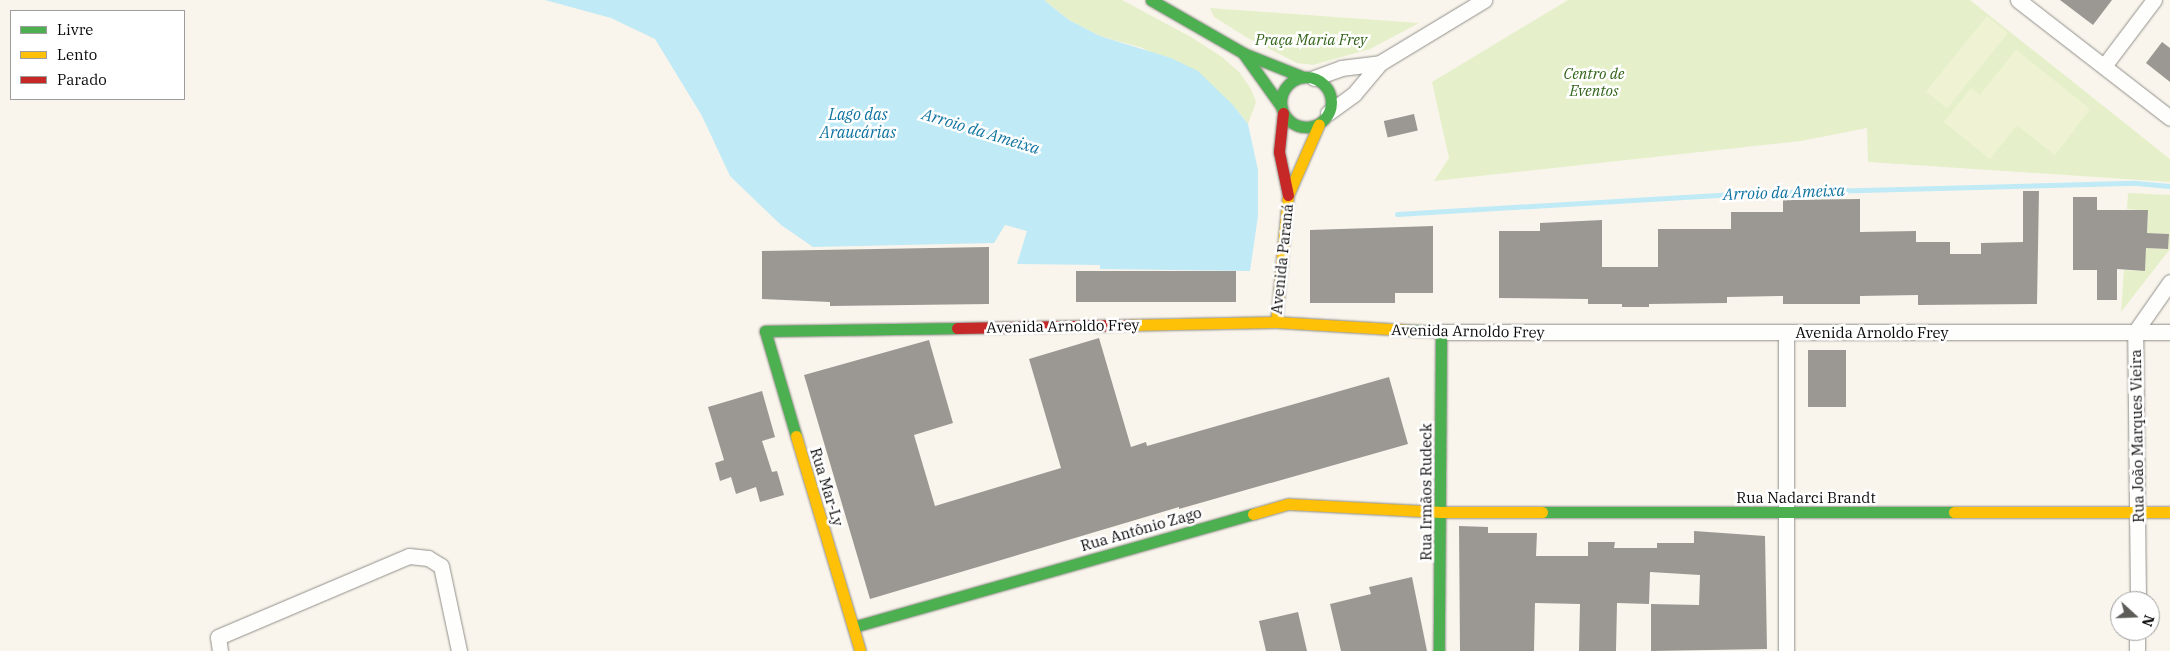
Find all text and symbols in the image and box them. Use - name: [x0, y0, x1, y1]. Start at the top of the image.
- legend: [10, 10, 185, 100]
- text: Livre: [57, 20, 93, 39]
- park label: Praça Maria Frey: [1255, 31, 1367, 49]
- text: Lento: [57, 45, 97, 64]
- park label: Centro de Eventos: [1563, 64, 1625, 99]
- text: Parado: [57, 70, 107, 89]
- water label: Lago das Araucárias: [820, 104, 896, 142]
- water label: Arroio da Ameixa: [920, 104, 1042, 158]
- water label: Arroio da Ameixa: [1723, 180, 1845, 204]
- street label: Avenida Paraná: [1267, 203, 1297, 315]
- street label: Avenida Arnoldo Frey: [986, 316, 1140, 336]
- street label: Avenida Arnoldo Frey: [1391, 321, 1545, 341]
- street label: Avenida Arnoldo Frey: [1795, 324, 1949, 342]
- street label: Rua João Marques Vieira: [2126, 349, 2148, 523]
- street label: Rua Irmãos Rudeck: [1417, 423, 1435, 561]
- street label: Rua Mar-Ly: [807, 446, 847, 528]
- street label: Rua Nadarci Brandt: [1736, 489, 1876, 507]
- street label: Rua Antônio Zago: [1078, 503, 1204, 555]
- north arrow: [2110, 591, 2160, 641]
- text: N: [2138, 612, 2159, 629]

